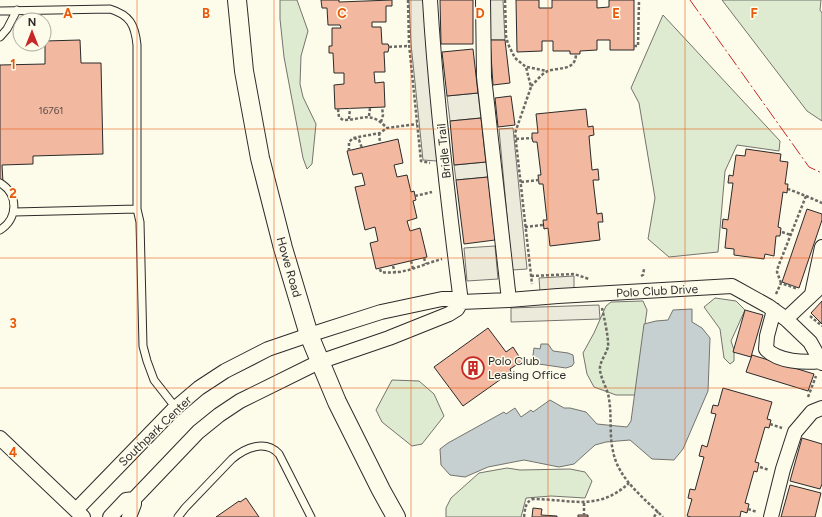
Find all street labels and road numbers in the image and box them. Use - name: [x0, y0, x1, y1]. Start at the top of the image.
- street label: Bridle Trail: [434, 123, 454, 179]
- street label: Howe Road: [274, 235, 304, 299]
- street label: Polo Club Drive: [616, 282, 699, 300]
- street label: Southpark Center: [116, 393, 194, 469]

